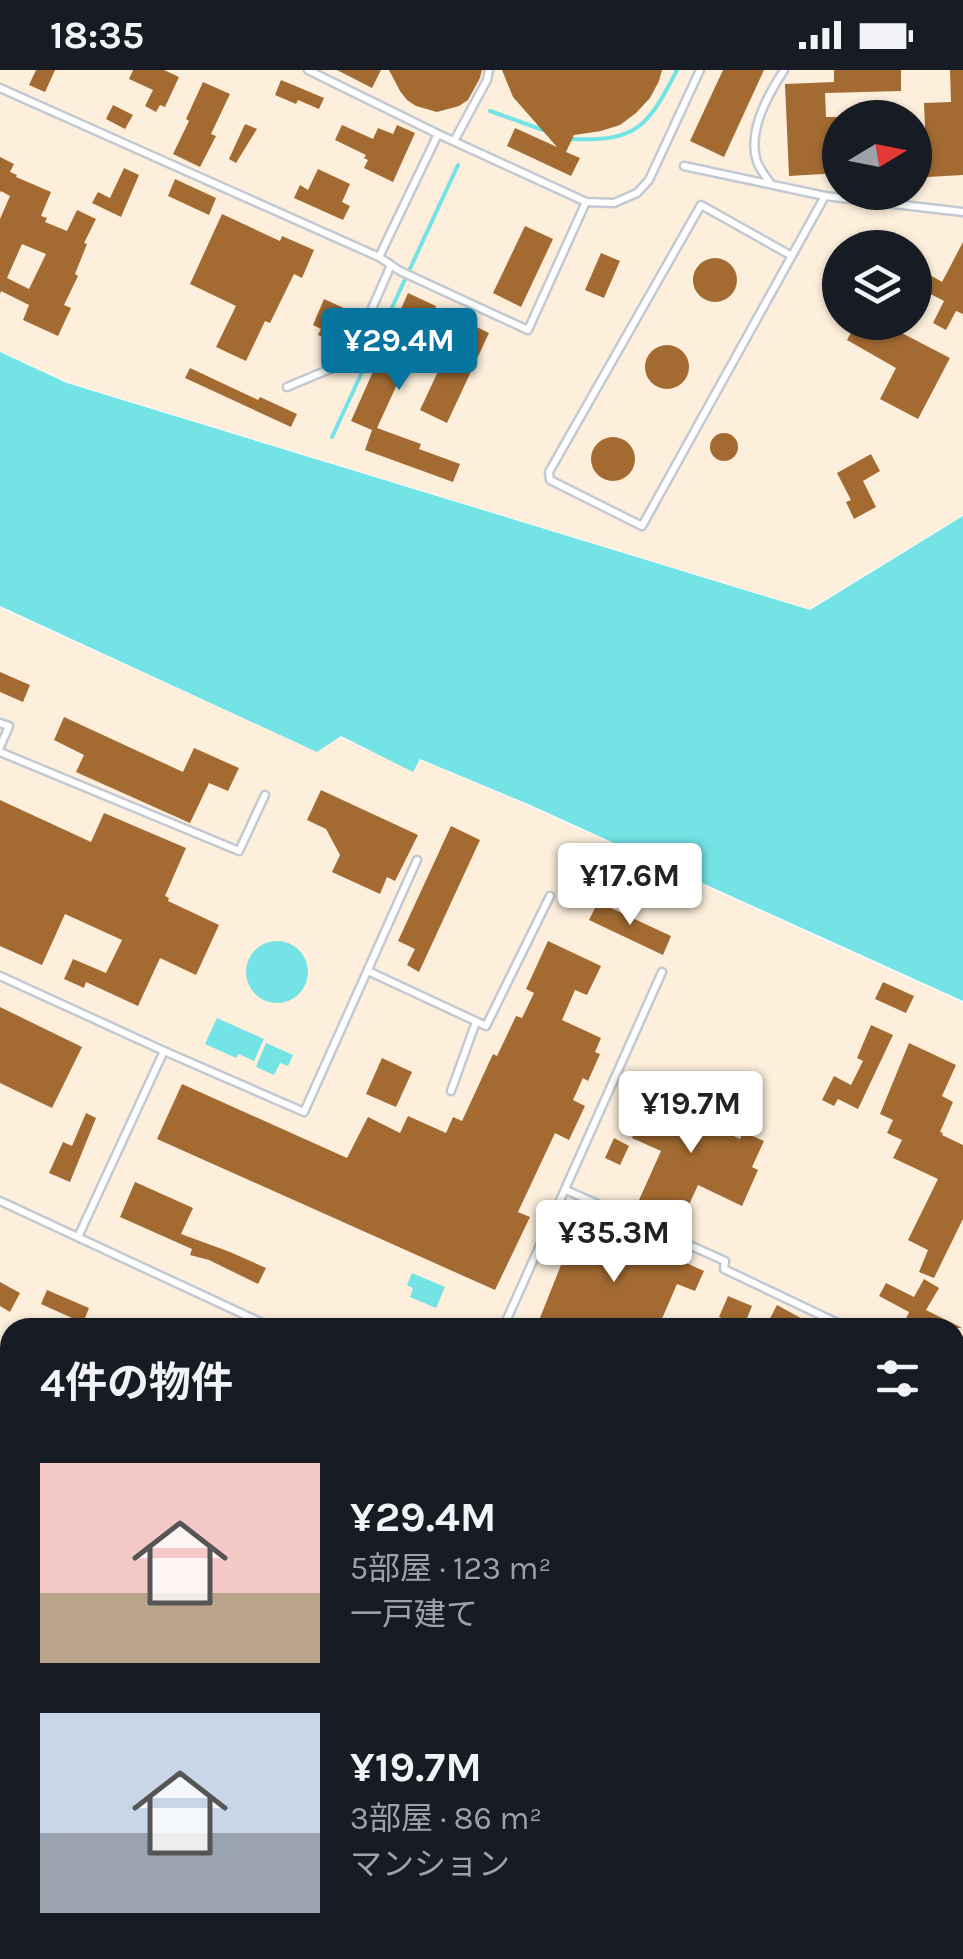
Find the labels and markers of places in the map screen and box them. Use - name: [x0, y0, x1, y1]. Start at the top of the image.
- pin: ¥29.4M: [318, 308, 480, 393]
- pin: ¥17.6M: [549, 843, 711, 928]
- pin: ¥19.7M: [610, 1071, 772, 1156]
- pin: ¥35.3M: [533, 1200, 695, 1285]

